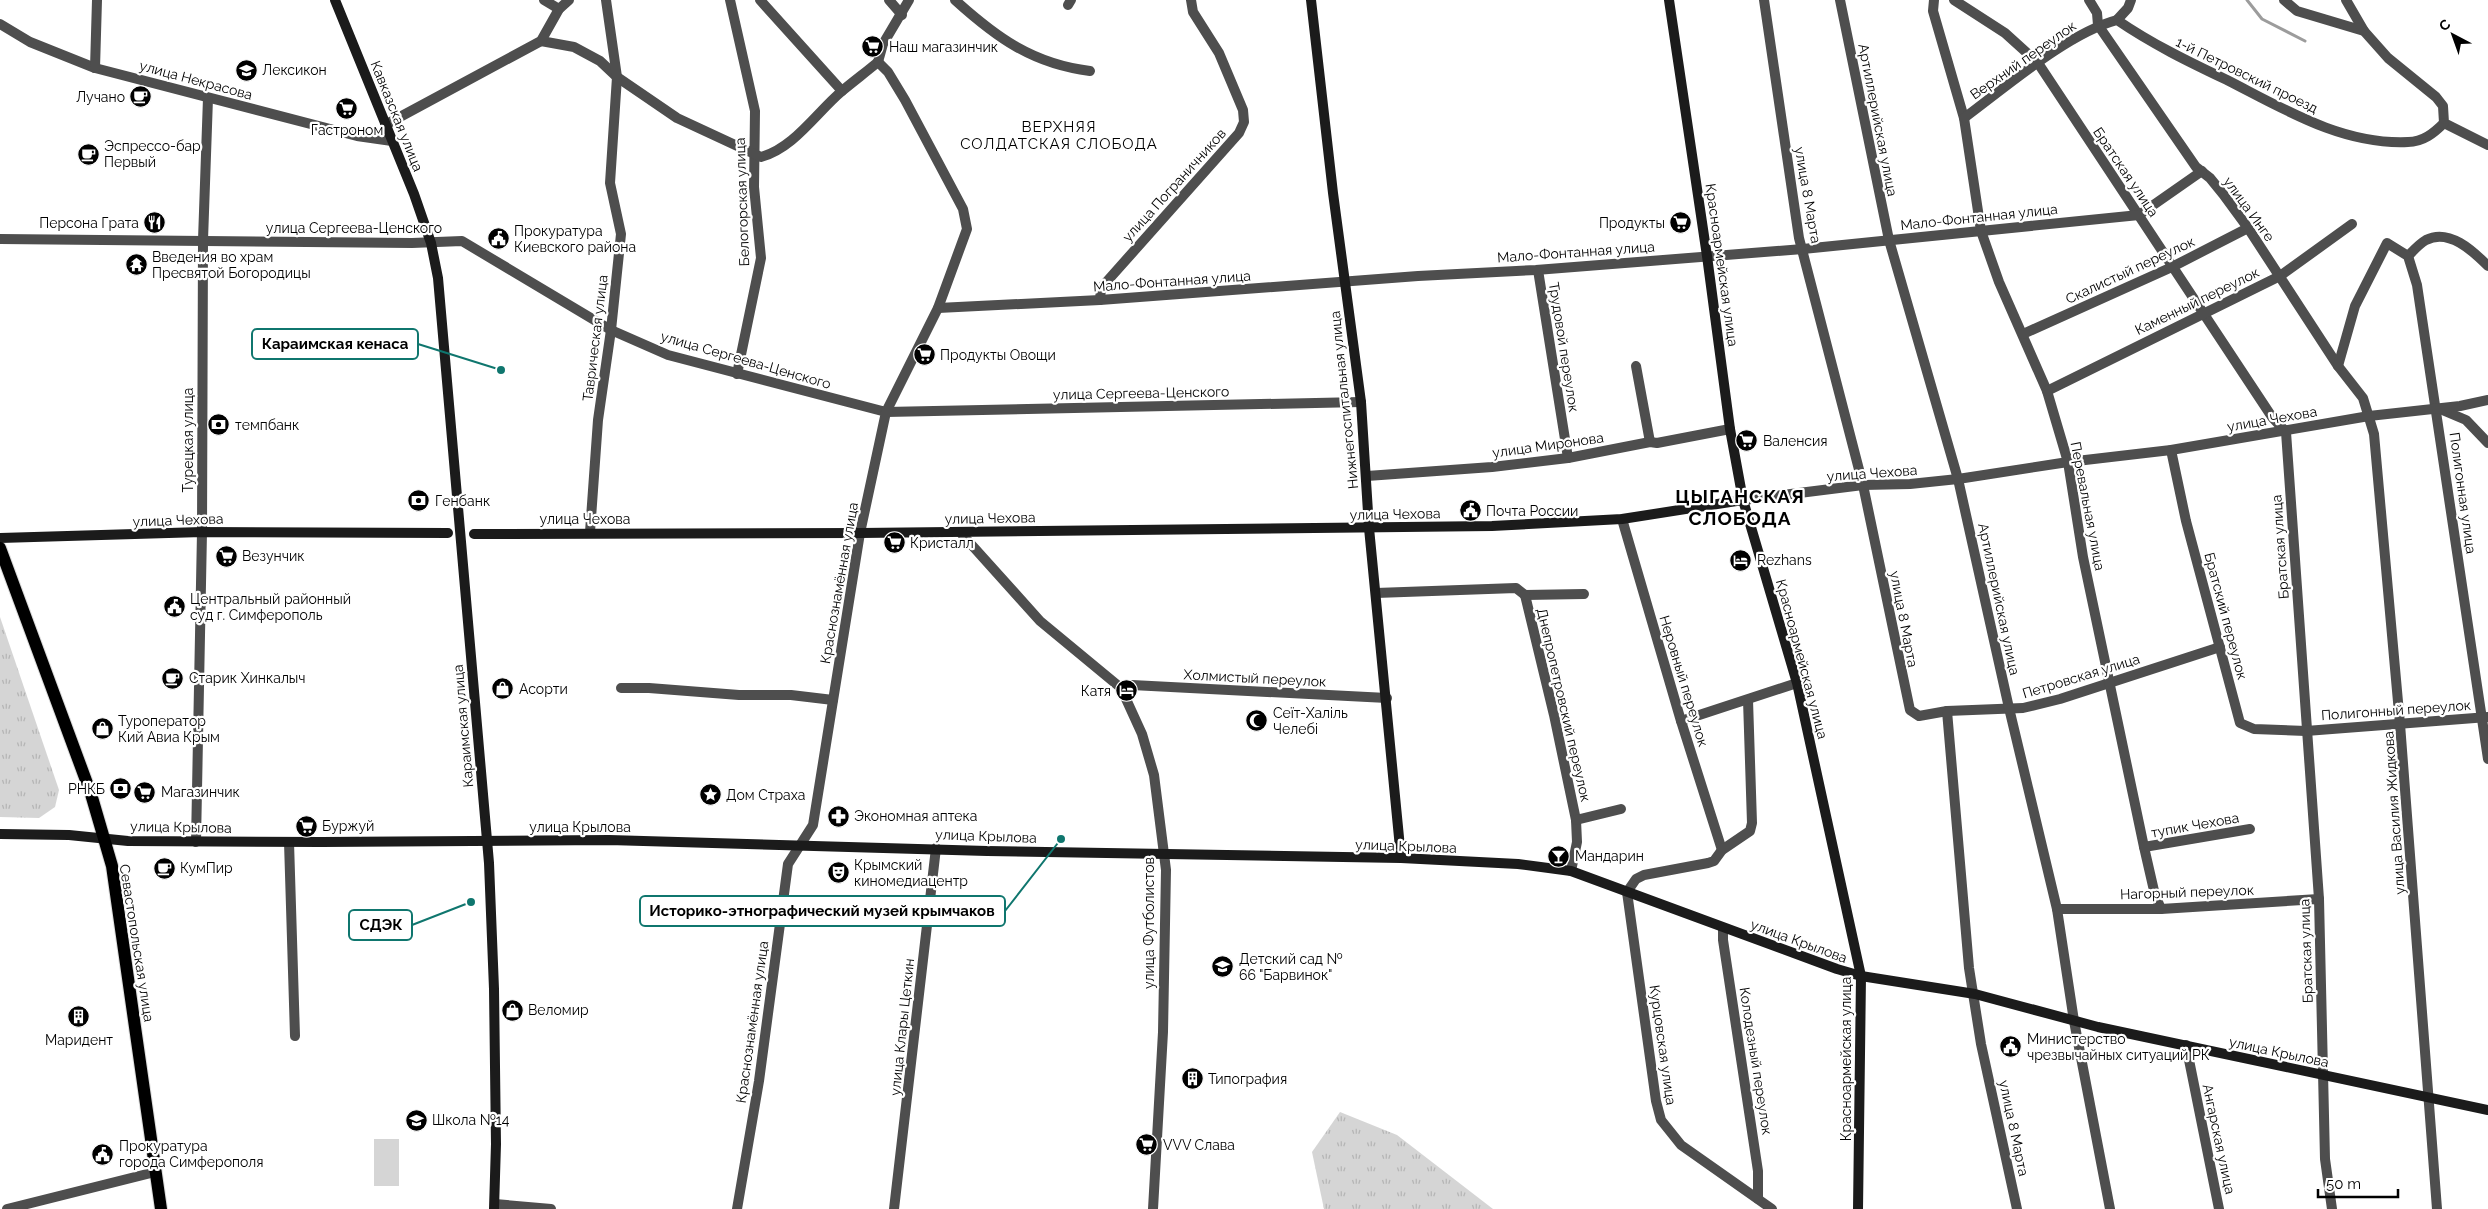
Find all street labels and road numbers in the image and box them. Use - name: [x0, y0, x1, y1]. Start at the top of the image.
- street label: Верхний переулок: [1967, 17, 2079, 103]
- street label: 1-й Петровский проезд: [2173, 34, 2321, 116]
- street label: Артиллерийская улица: [1855, 42, 1901, 198]
- street label: улица Некрасова: [138, 57, 254, 103]
- street label: Кавказская улица: [367, 58, 427, 174]
- street label: Братская улица: [2090, 124, 2162, 220]
- street label: улица Пограничников: [1119, 125, 1229, 245]
- street label: Белогорская улица: [732, 137, 752, 267]
- street label: улица 8 Марта: [1792, 145, 1824, 245]
- street label: улица Инге: [2220, 174, 2278, 244]
- street label: Красноармейская улица: [1703, 182, 1741, 348]
- street label: Мало-Фонтанная улица: [1900, 201, 2058, 233]
- street label: улица Сергеева-Ценского: [266, 220, 442, 236]
- street label: Скалистый переулок: [2063, 233, 2197, 307]
- street label: Мало-Фонтанная улица: [1497, 239, 1655, 265]
- street label: Каменный переулок: [2132, 264, 2262, 338]
- street label: Мало-Фонтанная улица: [1093, 268, 1251, 294]
- street label: Таврическая улица: [579, 274, 611, 402]
- street label: Трудовой переулок: [1546, 281, 1582, 413]
- street label: Нижнегоспитальная улица: [1327, 310, 1361, 490]
- street label: улица Сергеева-Ценского: [659, 328, 833, 392]
- street label: улица Сергеева-Ценского: [1053, 383, 1229, 403]
- street label: Турецкая улица: [180, 388, 196, 492]
- street label: улица Чехова: [2226, 403, 2318, 435]
- street label: улица Миронова: [1491, 429, 1605, 461]
- street label: Полигонная улица: [2447, 431, 2479, 555]
- street label: Перевальная улица: [2068, 440, 2108, 572]
- street label: улица Чехова: [1826, 462, 1918, 484]
- street label: Братская улица: [2268, 494, 2292, 600]
- street label: Краснознамённая улица: [817, 501, 861, 665]
- street label: улица Чехова: [1349, 505, 1441, 523]
- street label: улица Чехова: [944, 509, 1036, 527]
- street label: улица Чехова: [132, 510, 224, 530]
- street label: улица Чехова: [540, 511, 630, 527]
- street label: Артиллерийская улица: [1975, 521, 2023, 677]
- street label: Братский переулок: [2201, 551, 2251, 681]
- street label: улица 8 Марта: [1887, 569, 1921, 669]
- street label: Красноармейская улица: [1773, 577, 1831, 741]
- street label: Днепропетровский переулок: [1534, 607, 1594, 803]
- street label: Неровный переулок: [1656, 613, 1712, 749]
- street label: Петровская улица: [2020, 651, 2142, 701]
- street label: Караимская улица: [450, 664, 476, 788]
- street label: Холмистый переулок: [1183, 666, 1327, 690]
- street label: Полигонный переулок: [2320, 697, 2472, 723]
- street label: улица Василия Жидкова: [2380, 731, 2408, 895]
- street label: тупик Чехова: [2150, 809, 2240, 841]
- street label: улица Крылова: [130, 818, 232, 836]
- street label: улица Крылова: [529, 819, 631, 835]
- street label: улица Крылова: [935, 826, 1037, 846]
- street label: улица Крылова: [1355, 836, 1457, 856]
- street label: улица Футболистов: [1141, 857, 1157, 989]
- street label: Севастопольская улица: [117, 863, 157, 1023]
- street label: Нагорный переулок: [2120, 882, 2254, 902]
- street label: Братская улица: [2296, 898, 2316, 1004]
- street label: улица Крылова: [1749, 916, 1849, 966]
- street label: Краснознамённая улица: [733, 940, 771, 1104]
- street label: улица Клары Цеткин: [887, 957, 917, 1097]
- street label: Красноармейская улица: [1838, 977, 1854, 1141]
- street label: Курцовская улица: [1647, 984, 1679, 1106]
- street label: Колодезный переулок: [1736, 986, 1776, 1136]
- street label: улица Крылова: [2228, 1034, 2330, 1070]
- street label: улица 8 Марта: [1996, 1079, 2032, 1177]
- street label: Ангарская улица: [2200, 1082, 2238, 1196]

